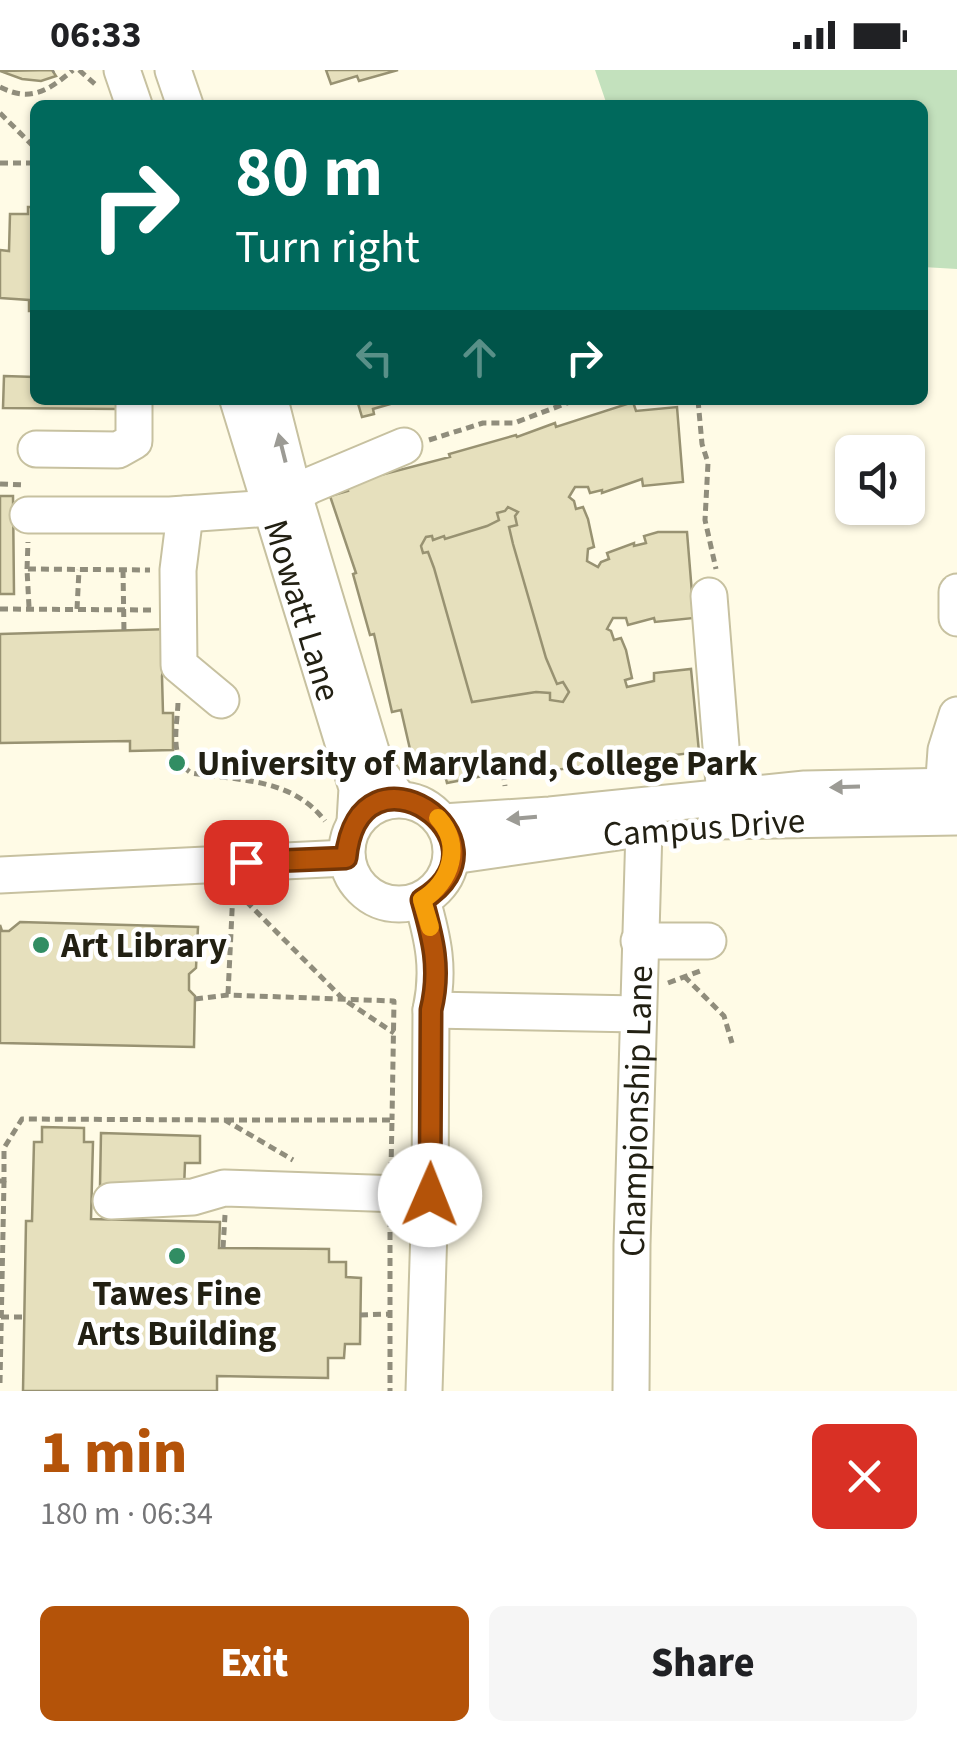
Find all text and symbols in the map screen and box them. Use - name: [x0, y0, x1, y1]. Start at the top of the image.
- text: 06:33: [50, 8, 142, 62]
- text: 80 m: [235, 123, 383, 223]
- icon: right: [70, 140, 200, 270]
- text: Turn right: [235, 216, 420, 280]
- icon: left: [347, 330, 402, 385]
- icon: ahead: [452, 330, 507, 385]
- icon: right: [557, 330, 612, 385]
- one-way arrow: [274, 432, 289, 463]
- map controls: [835, 435, 925, 525]
- button: sound: [835, 435, 925, 525]
- street label: Mowatt Lane: [250, 514, 353, 708]
- place label: University of Maryland, College Park: [197, 739, 757, 789]
- marker: University of Maryland, College Park: [166, 752, 188, 774]
- one-way arrow: [829, 779, 861, 795]
- street label: Campus Drive: [601, 796, 807, 860]
- one-way arrow: [505, 810, 537, 826]
- pin: [204, 820, 289, 905]
- icon: arrive: [219, 835, 274, 890]
- place label: Art Library: [60, 921, 227, 971]
- marker: Art Library: [30, 934, 52, 956]
- street label: Championship Lane: [608, 964, 666, 1257]
- position arrow: [378, 1143, 482, 1247]
- marker: Tawes Fine Arts Building: [166, 1245, 188, 1267]
- place label: Tawes Fine Arts Building: [77, 1269, 277, 1359]
- text: 1 min: [40, 1411, 187, 1496]
- button: close: [812, 1424, 917, 1529]
- text: 180 m · 06:34: [40, 1491, 213, 1537]
- button: Exit: [40, 1606, 469, 1721]
- button: Share: [489, 1606, 917, 1721]

